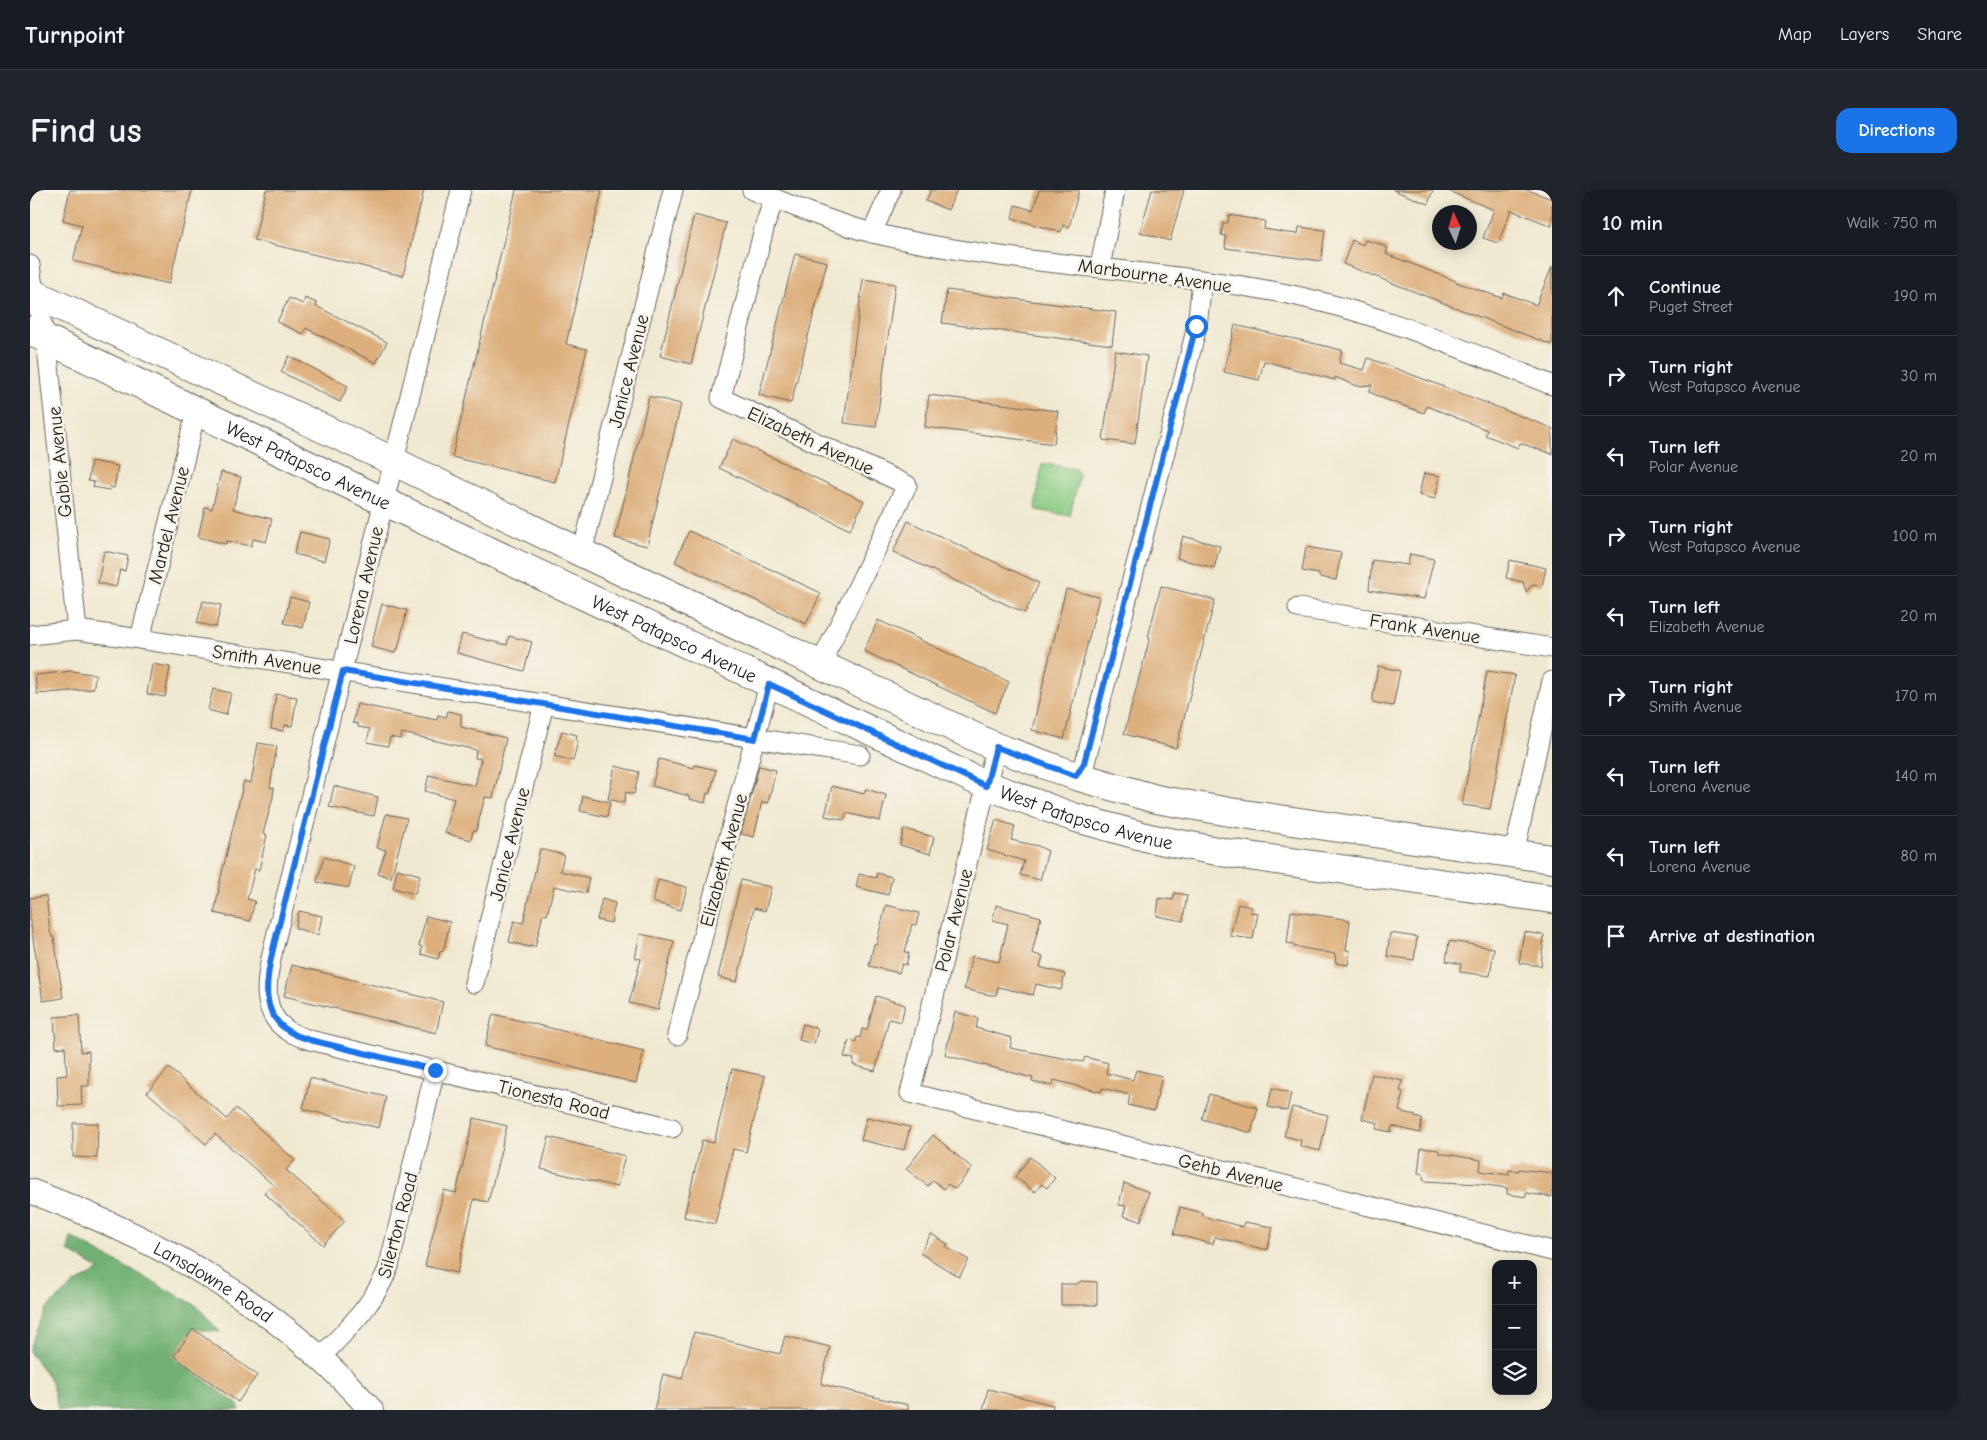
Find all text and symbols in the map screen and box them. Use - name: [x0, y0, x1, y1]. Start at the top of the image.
- text: Turnpoint: [25, 21, 124, 49]
- text: Map: [1778, 24, 1812, 45]
- text: Layers: [1840, 24, 1889, 45]
- text: Share: [1917, 24, 1962, 45]
- button: Directions: [1836, 108, 1957, 153]
- text: Find us: [30, 110, 142, 151]
- north arrow: [1432, 205, 1477, 250]
- text: 10 min: [1602, 211, 1663, 235]
- text: Walk · 750 m: [1847, 214, 1937, 232]
- street label: Marbourne Avenue: [1077, 254, 1233, 298]
- text: Continue: [1649, 276, 1721, 298]
- icon: ahead: [1602, 282, 1630, 310]
- text: 190 m: [1894, 287, 1937, 305]
- text: Puget Street: [1649, 298, 1733, 316]
- street label: Janice Avenue: [604, 312, 654, 430]
- route start: [1185, 315, 1208, 338]
- text: Turn right: [1649, 356, 1733, 378]
- icon: right: [1602, 362, 1630, 390]
- text: 30 m: [1901, 367, 1937, 385]
- text: West Patapsco Avenue: [1649, 378, 1801, 396]
- street label: Elizabeth Avenue: [744, 402, 877, 480]
- street label: Gable Avenue: [43, 405, 77, 518]
- street label: West Patapsco Avenue: [222, 417, 394, 515]
- text: Turn left: [1649, 436, 1720, 458]
- icon: left: [1602, 442, 1630, 470]
- text: 20 m: [1900, 447, 1937, 465]
- text: Polar Avenue: [1649, 458, 1738, 476]
- street label: Mardel Avenue: [144, 464, 194, 586]
- text: Turn right: [1649, 516, 1733, 538]
- icon: right: [1602, 522, 1630, 550]
- street label: Lorena Avenue: [340, 524, 388, 646]
- text: 100 m: [1893, 527, 1937, 545]
- text: West Patapsco Avenue: [1649, 538, 1801, 556]
- street label: West Patapsco Avenue: [588, 591, 760, 688]
- text: Turn left: [1649, 596, 1720, 618]
- icon: left: [1602, 602, 1630, 630]
- text: 20 m: [1900, 607, 1937, 625]
- street label: Frank Avenue: [1368, 609, 1482, 649]
- text: Elizabeth Avenue: [1649, 618, 1764, 636]
- street label: Smith Avenue: [211, 640, 323, 679]
- text: Turn right: [1649, 676, 1733, 698]
- icon: right: [1602, 682, 1630, 710]
- text: 170 m: [1895, 687, 1937, 705]
- text: Smith Avenue: [1649, 698, 1742, 716]
- text: Turn left: [1649, 756, 1720, 778]
- icon: left: [1602, 762, 1630, 790]
- text: 140 m: [1895, 767, 1937, 785]
- text: Lorena Avenue: [1649, 778, 1750, 796]
- street label: West Patapsco Avenue: [997, 781, 1175, 854]
- street label: Janice Avenue: [485, 785, 535, 903]
- street label: Elizabeth Avenue: [696, 791, 752, 929]
- text: Turn left: [1649, 836, 1720, 858]
- icon: left: [1602, 842, 1630, 870]
- text: 80 m: [1900, 847, 1937, 865]
- text: Lorena Avenue: [1649, 858, 1750, 876]
- street label: Polar Avenue: [931, 866, 977, 974]
- icon: arrive: [1602, 922, 1630, 950]
- text: Arrive at destination: [1649, 925, 1815, 947]
- route end: [424, 1059, 447, 1082]
- street label: Tionesta Road: [496, 1075, 612, 1124]
- street label: Gehb Avenue: [1176, 1149, 1286, 1197]
- street label: Silerton Road: [373, 1170, 423, 1281]
- street label: Lansdowne Road: [150, 1237, 277, 1327]
- map controls: [1492, 1260, 1537, 1395]
- button: +: [1492, 1260, 1537, 1305]
- button: −: [1492, 1305, 1537, 1350]
- button: layers: [1492, 1350, 1537, 1395]

